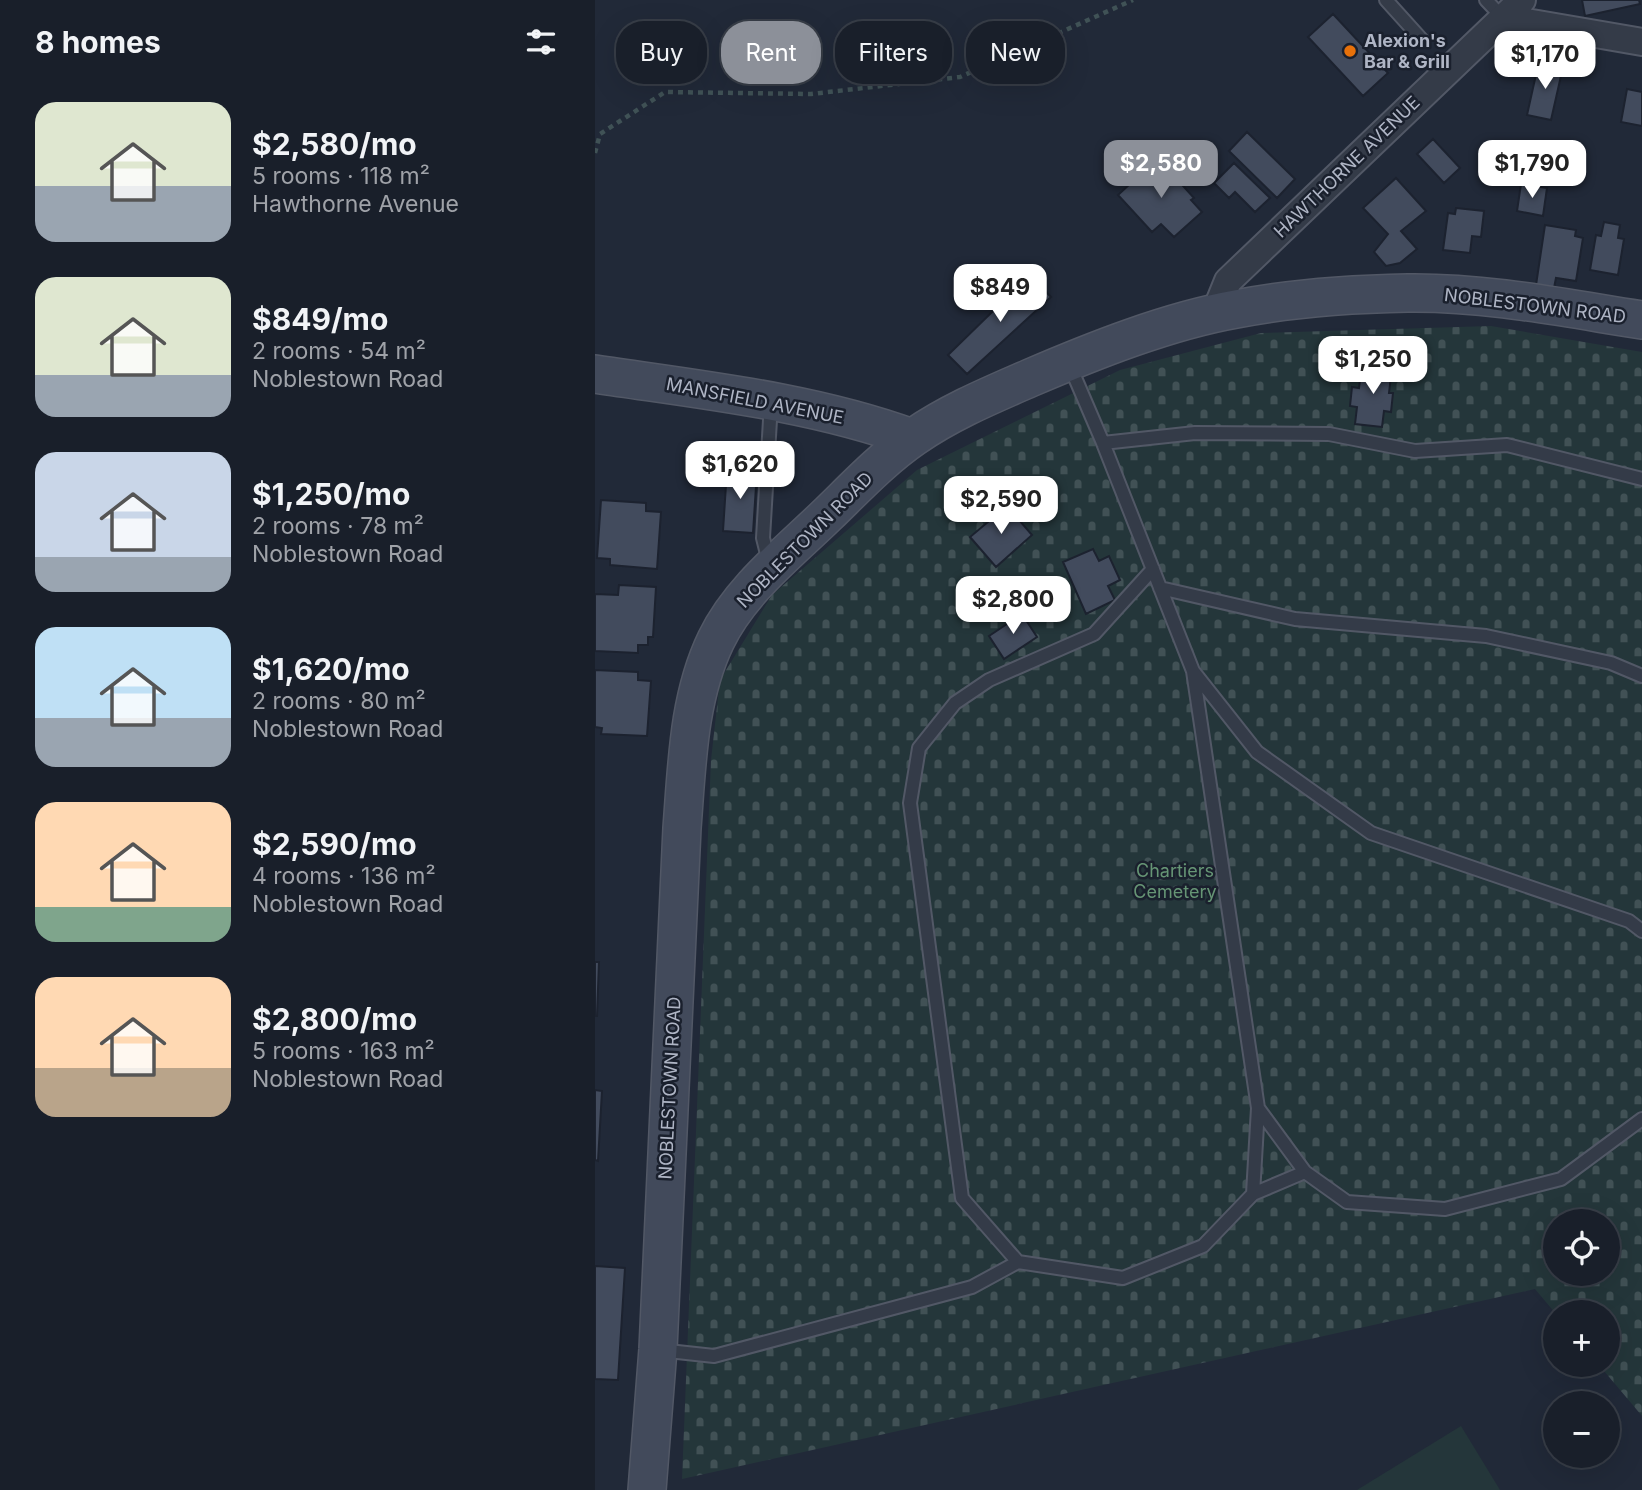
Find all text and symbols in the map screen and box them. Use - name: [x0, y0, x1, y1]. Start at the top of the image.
- chip: Buy: [616, 21, 707, 84]
- chip: Rent: [721, 21, 821, 84]
- chip: Filters: [835, 21, 952, 84]
- chip: New: [966, 21, 1065, 84]
- icon: filters: [522, 23, 560, 61]
- text: 8 homes: [35, 24, 161, 60]
- place label: Alexion's Bar & Grill: [1364, 30, 1450, 72]
- pin: $1,170: [1488, 32, 1602, 91]
- text: $1,170: [1510, 40, 1580, 68]
- marker: Alexion's Bar & Grill: [1342, 43, 1358, 59]
- street label: HAWTHORNE AVENUE: [1269, 92, 1424, 242]
- text: $2,580/mo: [252, 126, 417, 162]
- icon: home: [91, 130, 175, 214]
- pin: $2,580: [1104, 140, 1218, 200]
- pin: $1,790: [1475, 140, 1589, 200]
- text: $2,580: [1120, 149, 1202, 177]
- text: $1,790: [1494, 149, 1570, 177]
- text: 5 rooms · 118 m²: [252, 162, 430, 190]
- text: Hawthorne Avenue: [252, 190, 459, 218]
- pin: $849: [959, 264, 1041, 324]
- text: $849: [970, 273, 1030, 301]
- street label: NOBLESTOWN ROAD: [1443, 284, 1627, 327]
- text: $849/mo: [252, 301, 388, 337]
- icon: home: [91, 305, 175, 389]
- pin: $1,250: [1316, 336, 1430, 396]
- text: 2 rooms · 54 m²: [252, 337, 426, 365]
- text: $1,250: [1334, 345, 1412, 373]
- text: Noblestown Road: [252, 365, 443, 393]
- street label: MANSFIELD AVENUE: [664, 373, 846, 428]
- pin: $1,620: [683, 442, 797, 501]
- text: $1,620: [702, 450, 778, 478]
- street label: NOBLESTOWN ROAD: [733, 468, 877, 612]
- text: $1,250/mo: [252, 476, 410, 512]
- pin: $2,590: [944, 476, 1058, 536]
- icon: home: [91, 480, 175, 564]
- text: $2,590: [960, 485, 1042, 513]
- text: 2 rooms · 78 m²: [252, 512, 424, 540]
- text: Noblestown Road: [252, 540, 443, 568]
- pin: $2,800: [956, 576, 1070, 636]
- text: $2,800: [972, 585, 1054, 613]
- text: $1,620/mo: [252, 651, 410, 687]
- icon: home: [91, 655, 175, 739]
- text: 2 rooms · 80 m²: [252, 687, 426, 715]
- text: Noblestown Road: [252, 715, 443, 743]
- text: $2,590/mo: [252, 826, 417, 862]
- icon: home: [91, 830, 175, 914]
- park label: Chartiers Cemetery: [1133, 860, 1217, 902]
- text: 4 rooms · 136 m²: [252, 862, 436, 890]
- text: Noblestown Road: [252, 890, 443, 918]
- street label: NOBLESTOWN ROAD: [654, 996, 685, 1180]
- text: $2,800/mo: [252, 1001, 417, 1037]
- icon: home: [91, 1005, 175, 1089]
- text: 5 rooms · 163 m²: [252, 1037, 435, 1065]
- text: Noblestown Road: [252, 1065, 443, 1093]
- map controls: [1543, 1209, 1620, 1468]
- button: locate: [1543, 1209, 1620, 1286]
- button: +: [1543, 1300, 1620, 1377]
- button: −: [1543, 1391, 1620, 1468]

